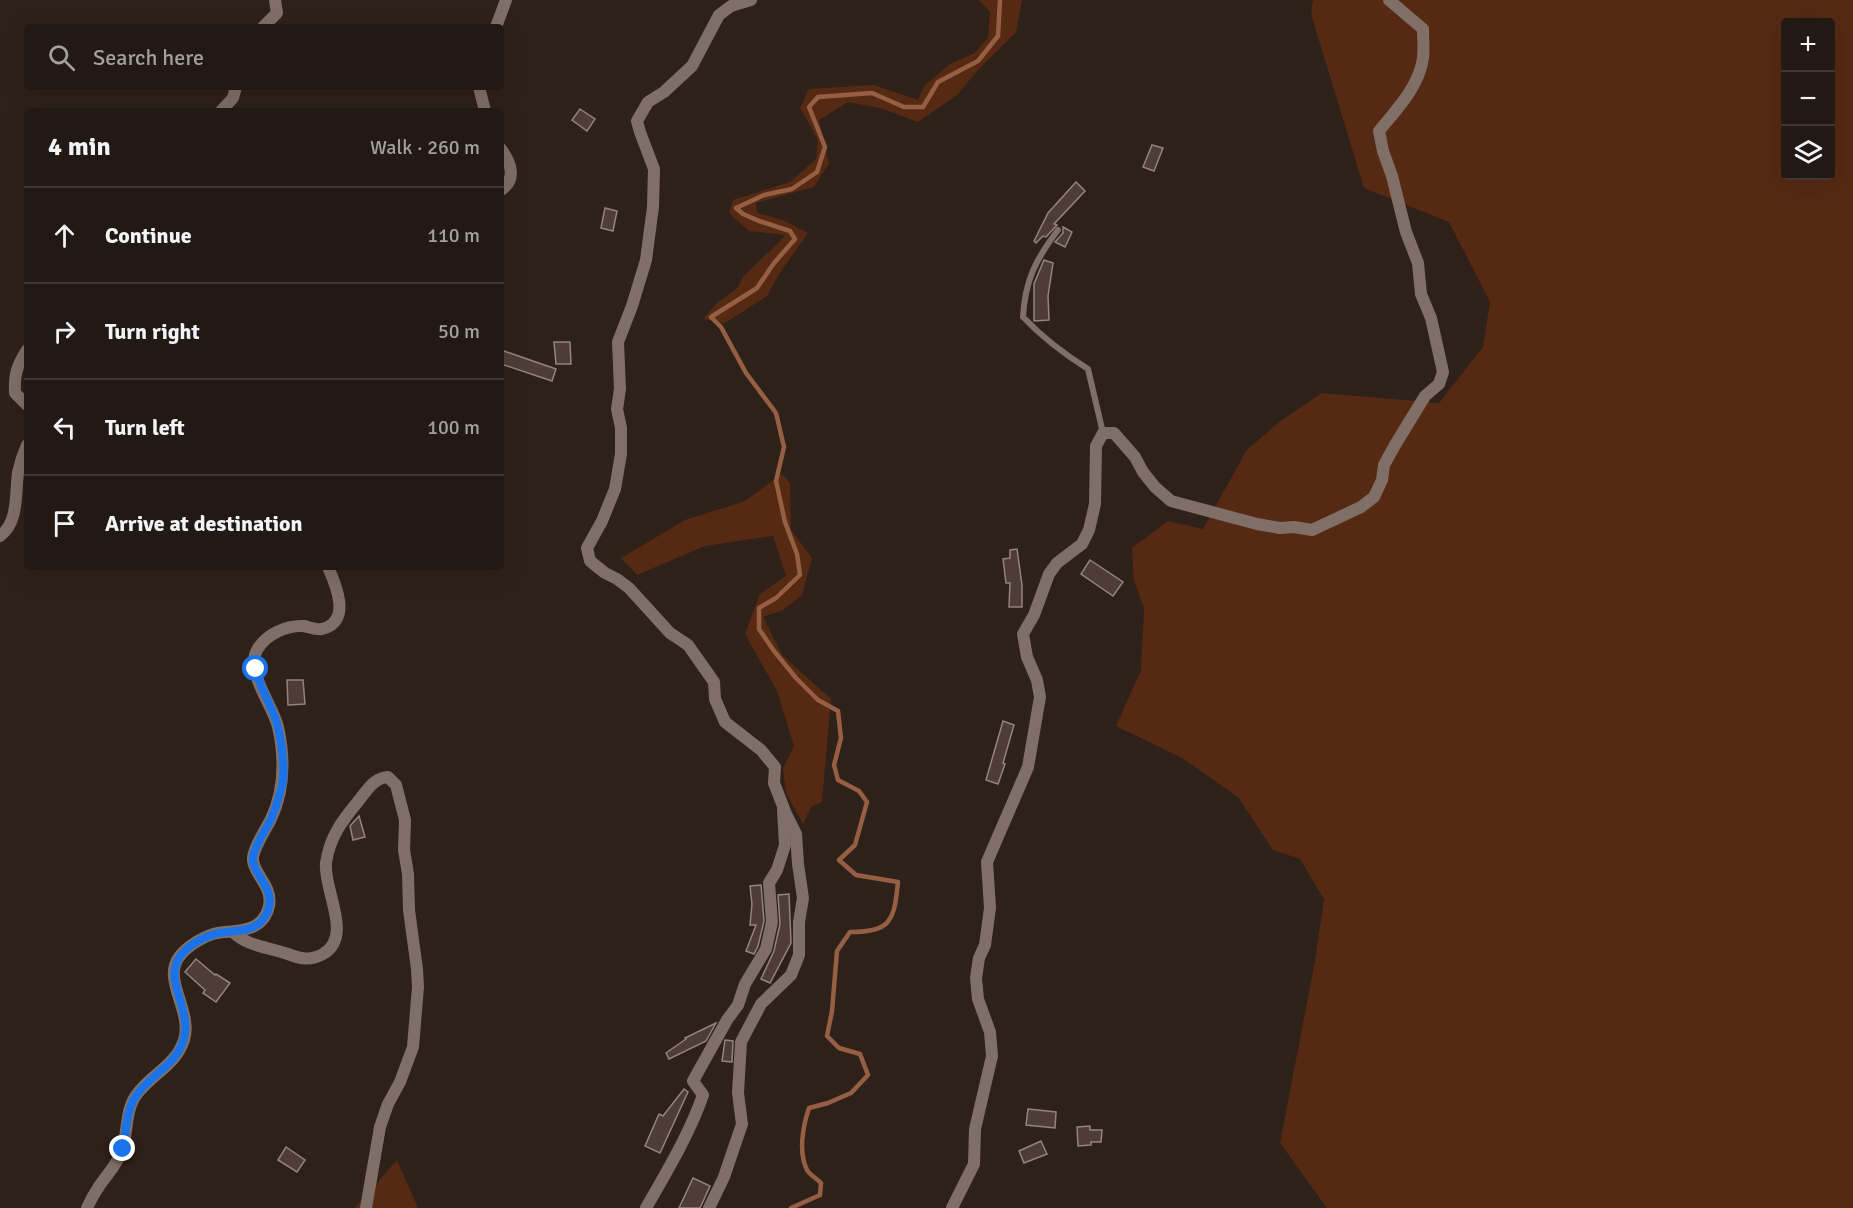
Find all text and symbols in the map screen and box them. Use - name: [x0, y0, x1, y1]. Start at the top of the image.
- map controls: [1781, 18, 1835, 180]
- button: +: [1781, 18, 1835, 72]
- search box: [24, 24, 504, 90]
- icon: search: [45, 41, 78, 74]
- text: Search here: [93, 44, 204, 71]
- button: −: [1781, 72, 1835, 126]
- button: layers: [1781, 126, 1835, 180]
- text: 4 min: [48, 131, 111, 163]
- text: Walk · 260 m: [370, 135, 480, 160]
- icon: ahead: [48, 219, 81, 252]
- text: Continue: [105, 222, 192, 249]
- text: 110 m: [427, 223, 480, 248]
- icon: right: [48, 315, 81, 348]
- text: Turn right: [105, 318, 200, 345]
- text: 50 m: [438, 319, 480, 344]
- icon: left: [48, 411, 81, 444]
- text: Turn left: [105, 414, 185, 441]
- text: 100 m: [427, 415, 480, 440]
- icon: arrive: [48, 507, 81, 540]
- text: Arrive at destination: [105, 510, 302, 537]
- route start: [242, 655, 268, 681]
- route end: [109, 1135, 135, 1161]

